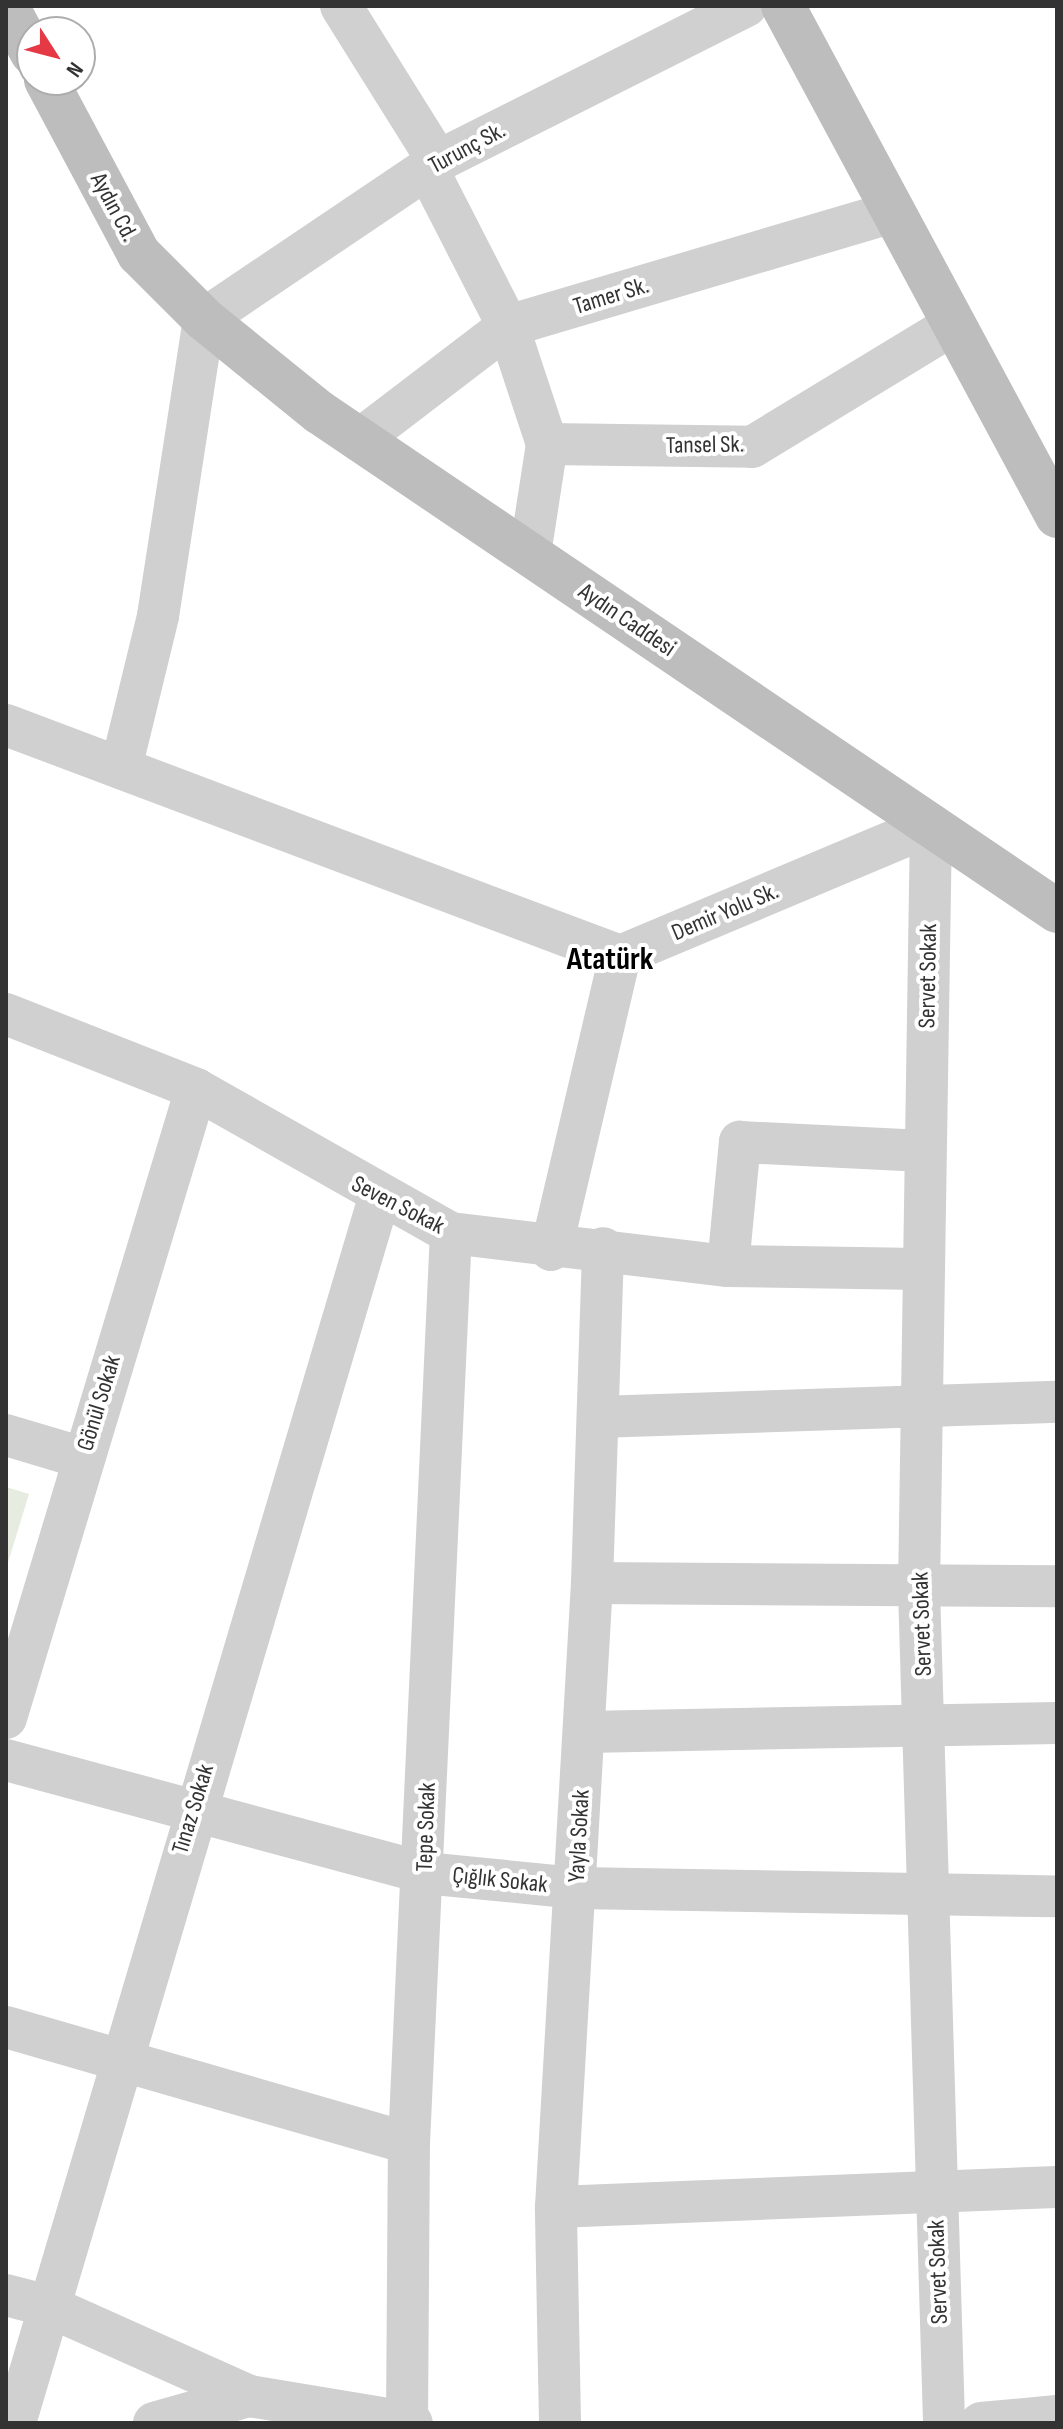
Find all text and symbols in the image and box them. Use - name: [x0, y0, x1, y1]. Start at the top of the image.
- north arrow: [16, 16, 96, 96]
- text: N: [60, 57, 89, 82]
- street label: Turunç Sk.: [424, 116, 510, 180]
- street label: Aydın Cd.: [84, 168, 144, 246]
- street label: Tamer Sk.: [570, 271, 652, 321]
- street label: Tansel Sk.: [666, 430, 744, 460]
- street label: Aydın Caddesi: [573, 577, 681, 663]
- street label: Demir Yolu Sk.: [667, 877, 783, 947]
- street label: Servet Sokak: [913, 923, 943, 1029]
- district label: Atatürk: [567, 941, 653, 979]
- street label: Seven Sokak: [347, 1169, 449, 1241]
- street label: Gönül Sokak: [71, 1352, 127, 1454]
- street label: Servet Sokak: [906, 1571, 938, 1677]
- street label: Tınaz Sokak: [166, 1761, 220, 1857]
- street label: Tepe Sokak: [410, 1782, 442, 1872]
- street label: Yayla Sokak: [562, 1789, 596, 1883]
- street label: Çığlık Sokak: [451, 1861, 549, 1899]
- street label: Servet Sokak: [922, 2219, 954, 2325]

